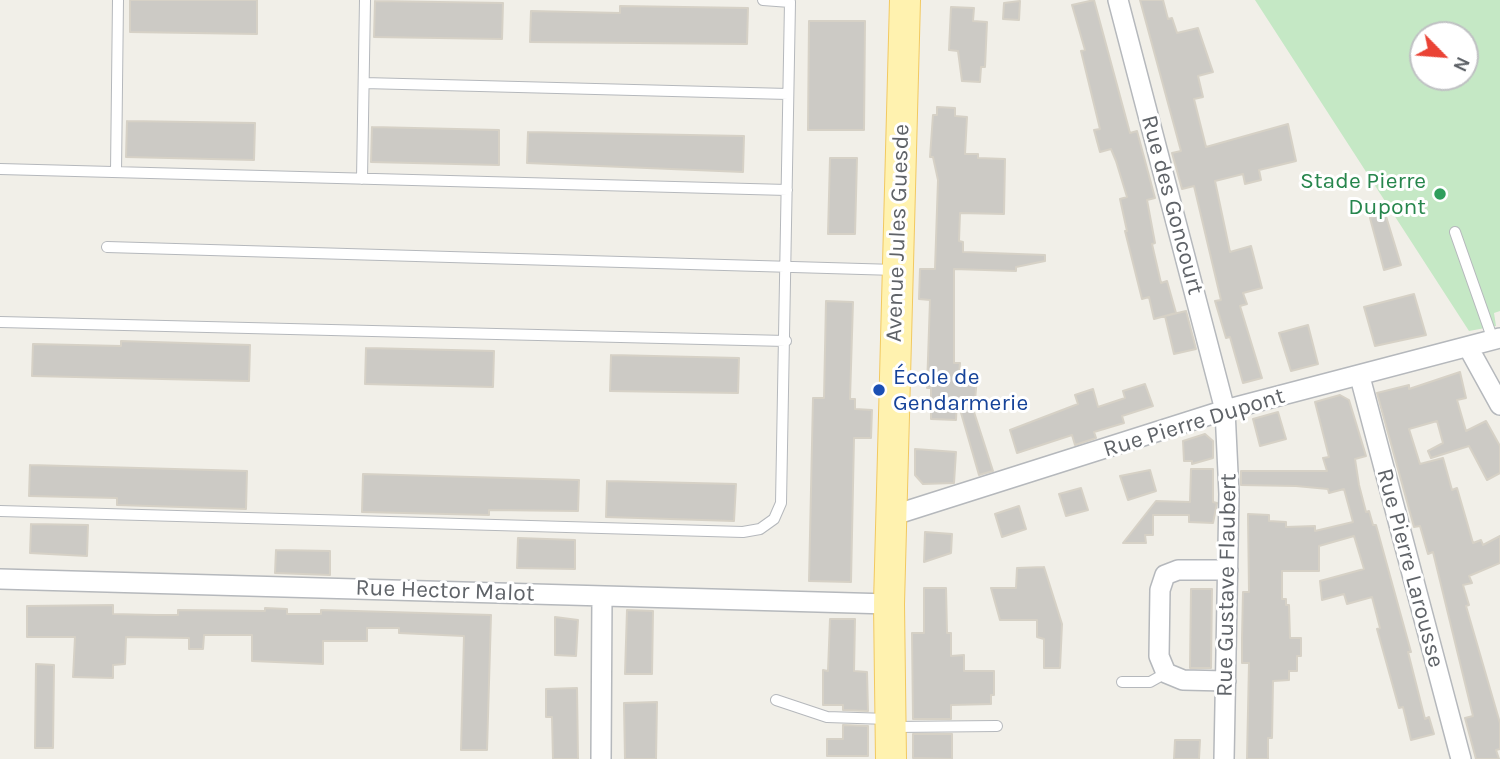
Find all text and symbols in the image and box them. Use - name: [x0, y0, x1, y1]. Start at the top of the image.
- north arrow: [1409, 21, 1479, 91]
- text: N: [1448, 53, 1474, 75]
- street label: Rue des Goncourt: [1135, 112, 1209, 298]
- street label: Avenue Jules Guesde: [880, 123, 916, 343]
- place label: Stade Pierre Dupont: [1300, 167, 1426, 221]
- marker: Stade Pierre Dupont: [1432, 186, 1448, 202]
- place label: École de Gendarmerie: [893, 363, 1028, 417]
- marker: École de Gendarmerie: [871, 382, 887, 398]
- street label: Rue Pierre Dupont: [1100, 382, 1288, 464]
- street label: Rue Pierre Larousse: [1370, 466, 1450, 670]
- street label: Rue Gustave Flaubert: [1211, 473, 1243, 697]
- street label: Rue Hector Malot: [355, 574, 535, 608]

